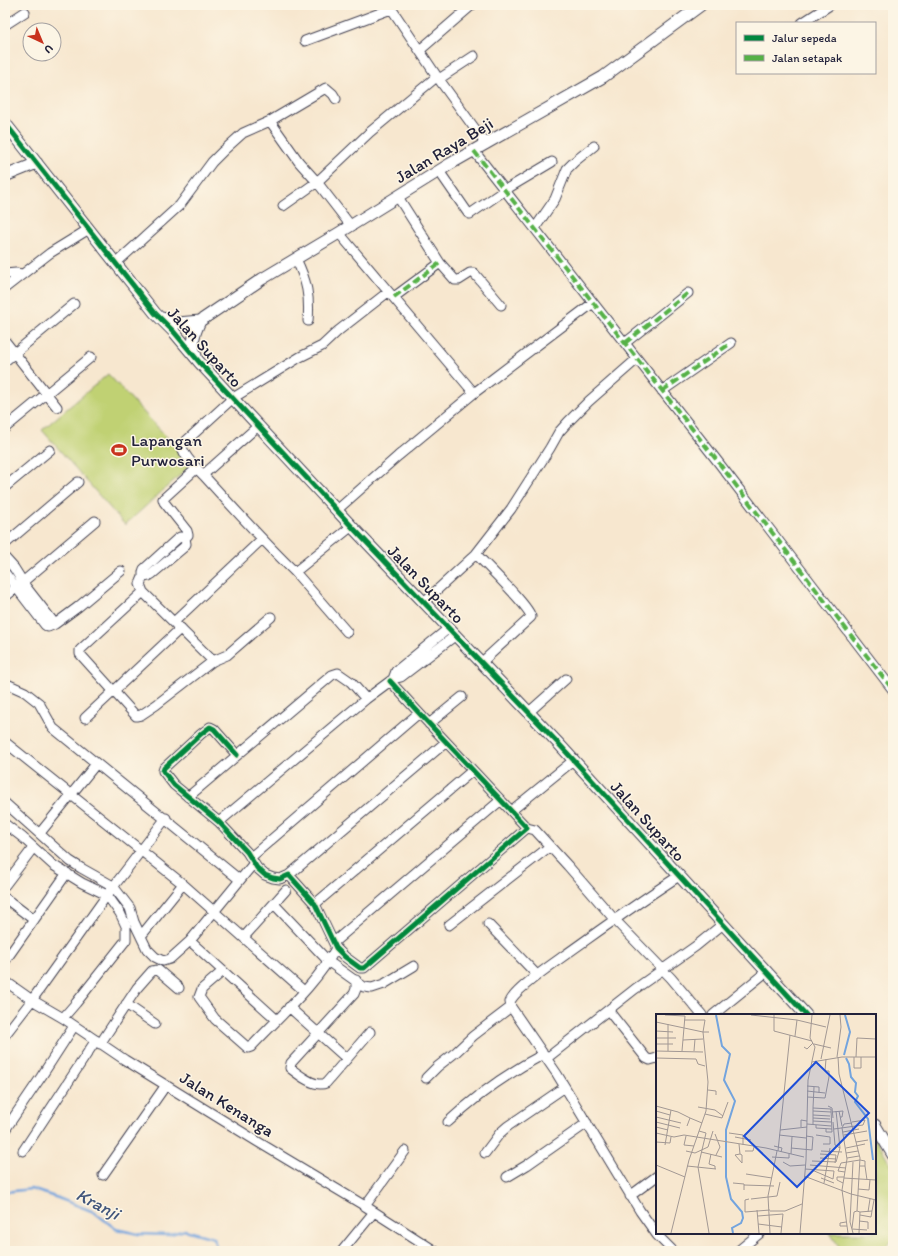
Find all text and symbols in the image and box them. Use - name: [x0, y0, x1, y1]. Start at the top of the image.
- north arrow: [22, 22, 62, 62]
- legend: [736, 22, 876, 74]
- text: Jalur sepeda: [772, 31, 837, 45]
- text: U: [41, 42, 56, 56]
- text: Jalan setapak: [772, 51, 843, 65]
- street label: Jalan Raya Beji: [391, 113, 497, 187]
- street label: Jalan Suparto: [164, 303, 246, 391]
- place label: Lapangan Purwosari: [131, 430, 205, 470]
- sports icon: Lapangan Purwosari: [110, 441, 128, 459]
- street label: Jalan Suparto: [384, 541, 468, 627]
- street label: Jalan Suparto: [607, 777, 689, 865]
- inset map: [656, 1014, 876, 1234]
- street label: Jalan Kenanga: [176, 1067, 278, 1141]
- water label: Kranji: [72, 1183, 126, 1226]

